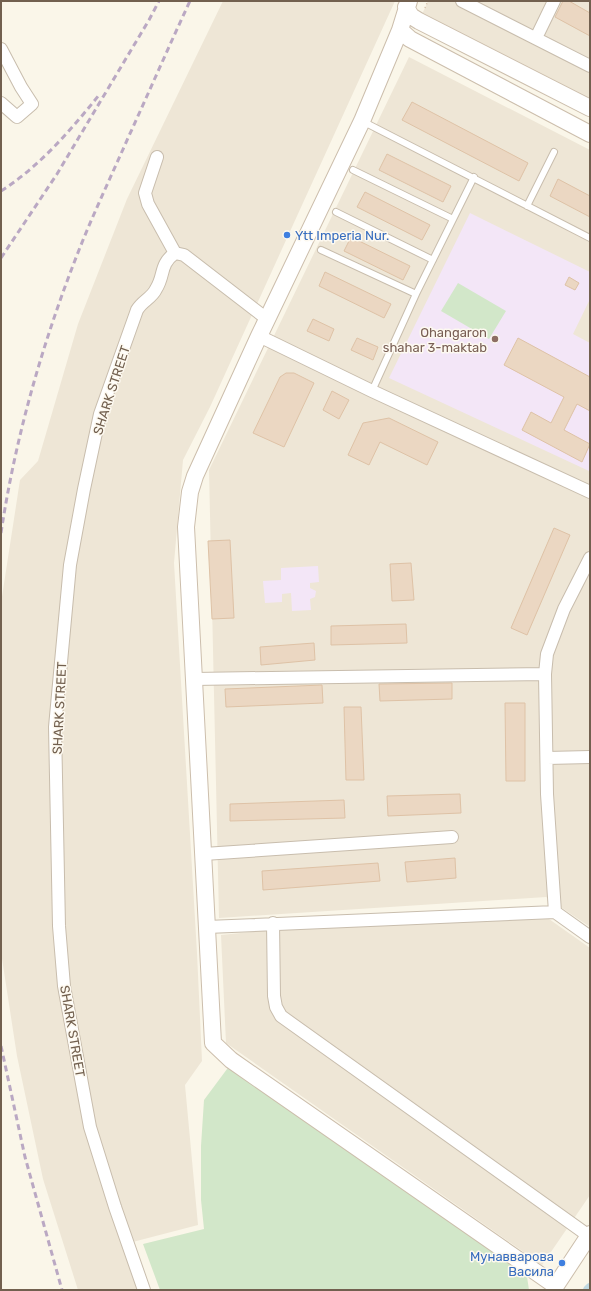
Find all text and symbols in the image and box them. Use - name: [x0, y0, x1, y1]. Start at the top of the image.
- place label: Ytt Imperia Nur.: [295, 228, 389, 243]
- marker: Ytt Imperia Nur.: [282, 230, 292, 240]
- place label: Ohangaron shahar 3-maktab: [383, 325, 487, 355]
- marker: Ohangaron shahar 3-maktab: [490, 334, 500, 344]
- street label: SHARK STREET: [90, 343, 133, 437]
- street label: SHARK STREET: [50, 661, 69, 755]
- street label: SHARK STREET: [57, 984, 88, 1079]
- place label: Мунавварова Васила: [470, 1249, 554, 1279]
- marker: Мунавварова Васила: [557, 1258, 567, 1268]

